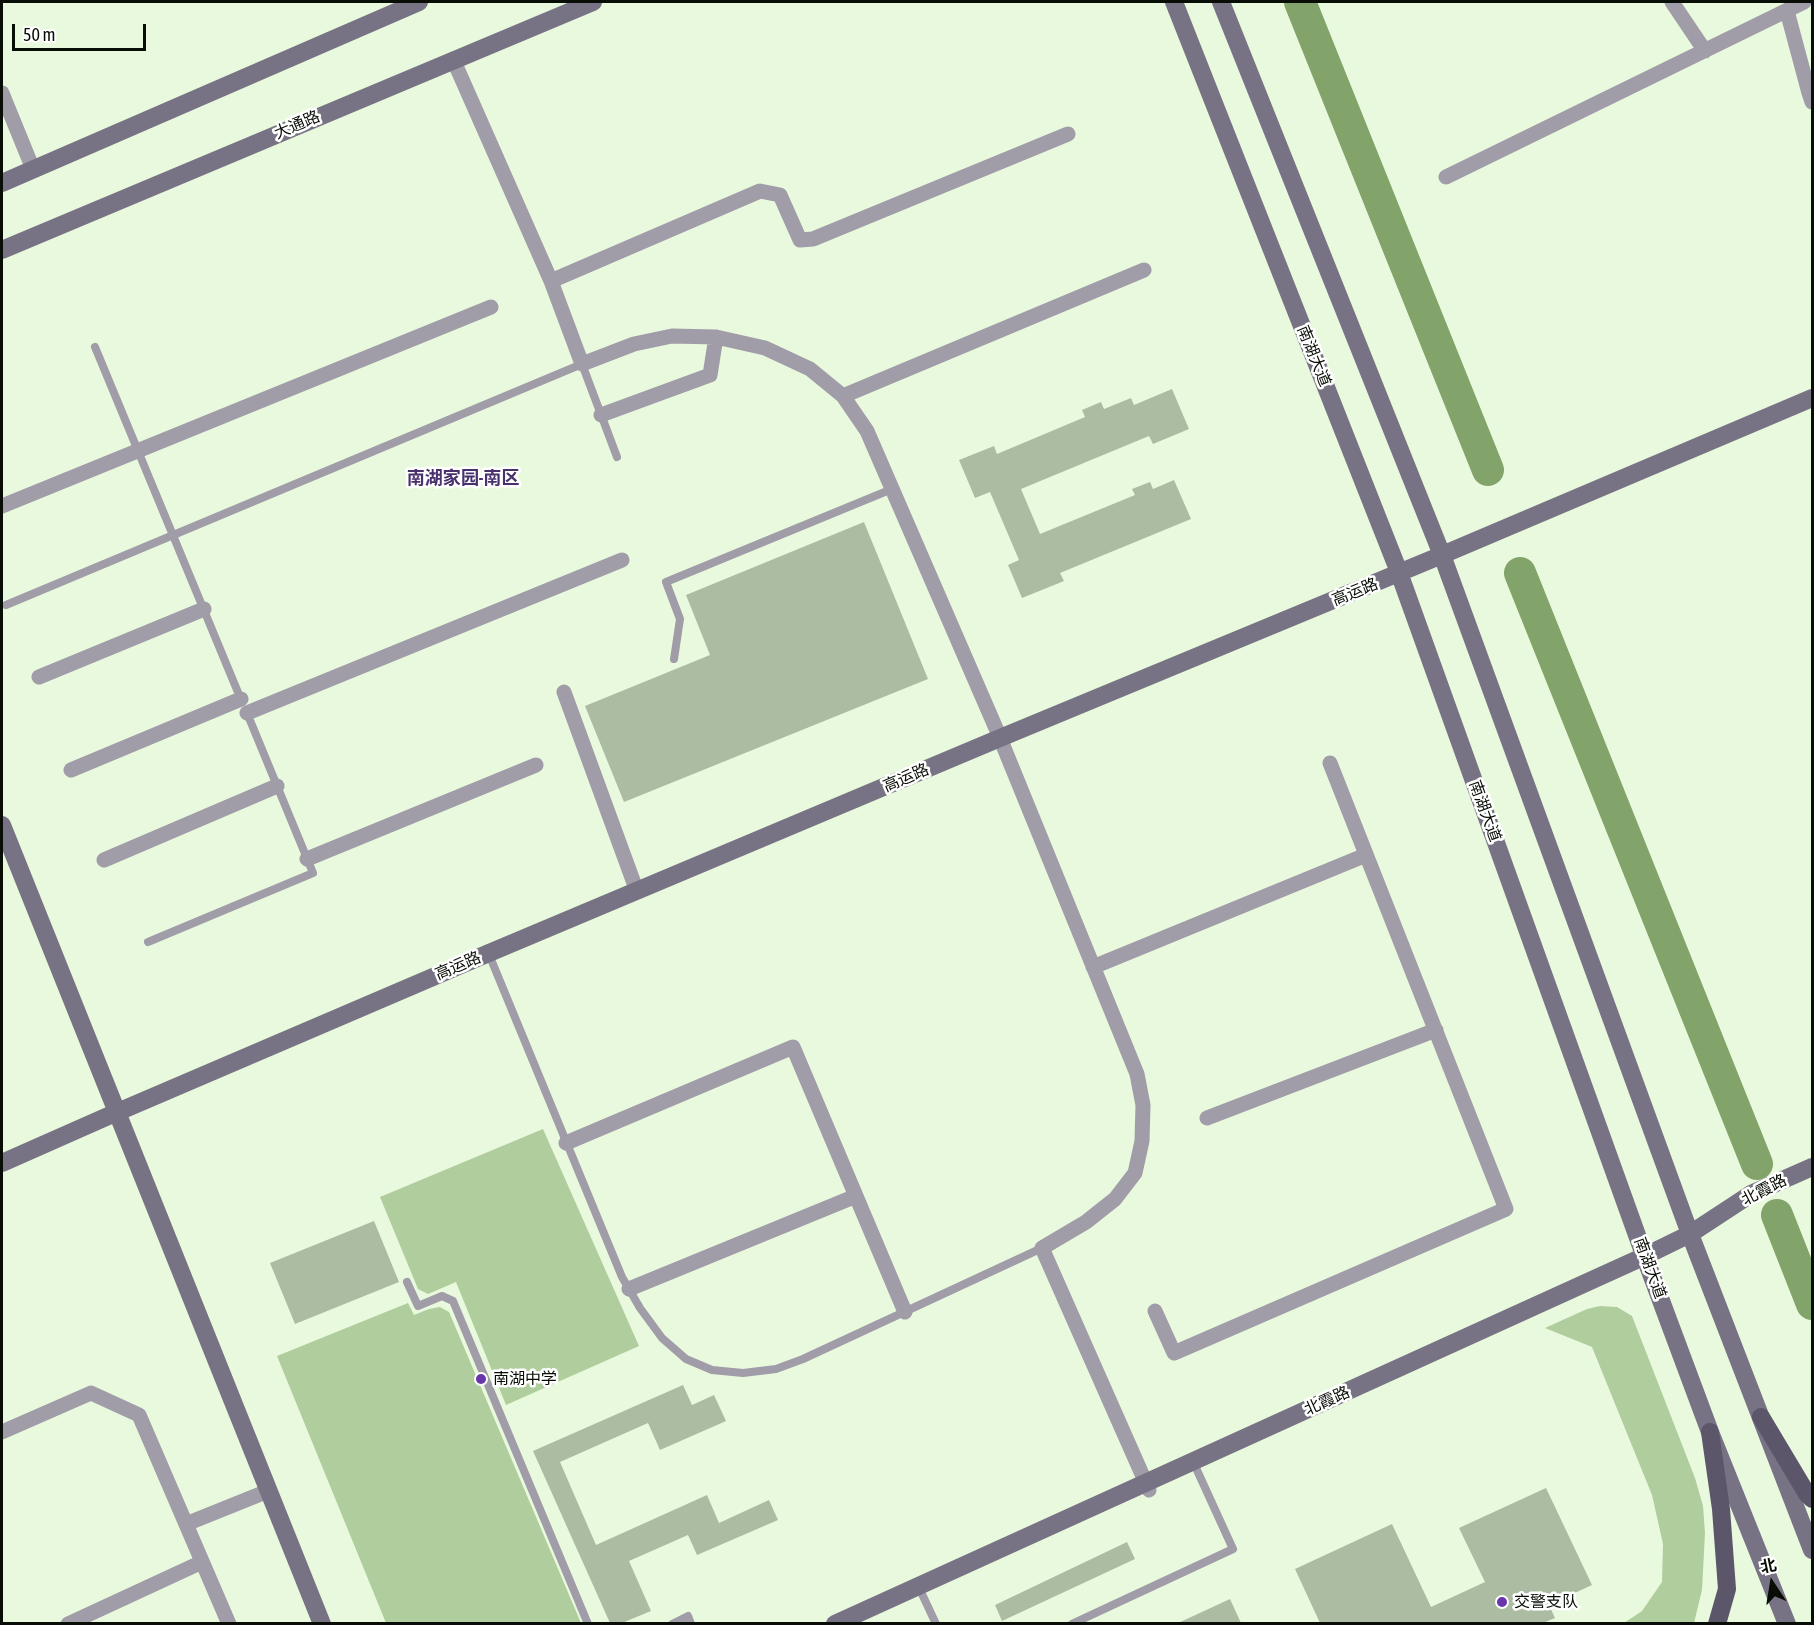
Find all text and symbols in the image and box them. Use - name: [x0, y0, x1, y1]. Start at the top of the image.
- scale bar: [15, 12, 148, 50]
- text: 50 m: [23, 24, 55, 45]
- street label: 大通路: [271, 107, 323, 143]
- street label: 南湖大道: [1293, 323, 1335, 389]
- district label: 南湖家园-南区: [407, 467, 519, 489]
- street label: 高运路: [1329, 574, 1381, 610]
- street label: 高运路: [880, 760, 932, 796]
- street label: 南湖大道: [1465, 778, 1505, 844]
- street label: 高运路: [432, 948, 484, 984]
- street label: 北霞路: [1738, 1171, 1790, 1209]
- street label: 南湖大道: [1630, 1235, 1670, 1301]
- place label: 南湖中学: [493, 1369, 557, 1389]
- marker: 南湖中学: [474, 1372, 488, 1386]
- street label: 北霞路: [1301, 1382, 1353, 1420]
- north arrow: [1742, 1553, 1802, 1613]
- text: 北: [1759, 1555, 1778, 1576]
- place label: 交警支队: [1514, 1592, 1578, 1612]
- marker: 交警支队: [1495, 1595, 1509, 1609]

